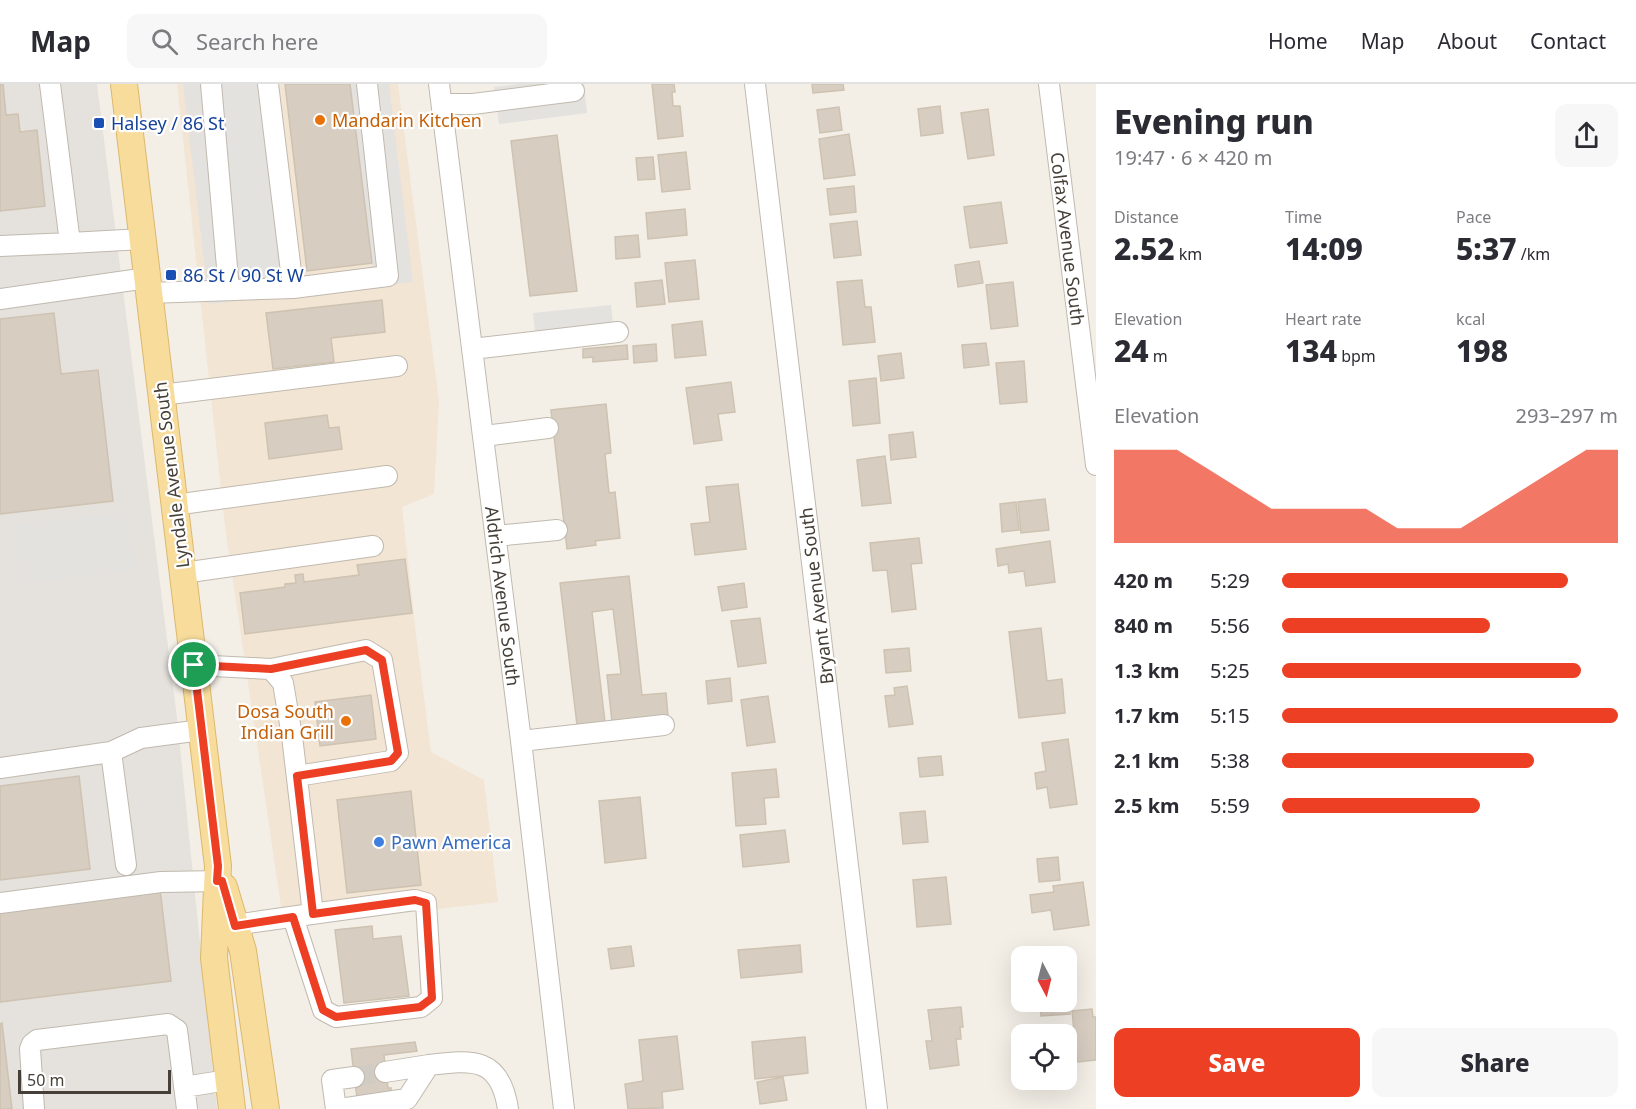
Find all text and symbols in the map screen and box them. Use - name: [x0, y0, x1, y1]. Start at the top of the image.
- search box: [127, 14, 547, 68]
- text: Map: [30, 22, 91, 60]
- icon: search: [148, 25, 181, 58]
- text: Search here: [196, 26, 318, 56]
- text: Home: [1268, 27, 1328, 55]
- text: Map: [1361, 27, 1404, 55]
- text: About: [1437, 27, 1497, 55]
- text: Contact: [1530, 27, 1606, 55]
- text: Evening run: [1114, 99, 1314, 144]
- button: share: [1555, 104, 1618, 167]
- place label: Mandarin Kitchen: [332, 108, 482, 132]
- place label: Halsey / 86 St: [111, 111, 225, 135]
- marker: Mandarin Kitchen: [313, 113, 327, 127]
- marker: Halsey / 86 St: [92, 116, 106, 130]
- text: 19:47 · 6 × 420 m: [1114, 144, 1272, 171]
- street label: Colfax Avenue South: [1045, 151, 1091, 327]
- text: Distance: [1114, 206, 1179, 228]
- text: Time: [1285, 206, 1322, 228]
- text: Pace: [1456, 206, 1491, 228]
- text: 2.52: [1114, 228, 1175, 269]
- text: 14:09: [1285, 228, 1363, 269]
- text: 5:37: [1456, 228, 1517, 269]
- text: km: [1175, 243, 1202, 265]
- text: /km: [1517, 243, 1550, 265]
- place label: 86 St / 90 St W: [183, 263, 304, 287]
- marker: 86 St / 90 St W: [164, 268, 178, 282]
- text: Elevation: [1114, 308, 1182, 330]
- text: Heart rate: [1285, 308, 1361, 330]
- text: kcal: [1456, 308, 1485, 330]
- text: 24: [1114, 330, 1149, 371]
- text: 134: [1285, 330, 1337, 371]
- text: 198: [1456, 330, 1508, 371]
- text: m: [1149, 345, 1168, 367]
- text: bpm: [1337, 345, 1376, 367]
- street label: Lyndale Avenue South: [148, 380, 194, 570]
- text: Elevation: [1114, 402, 1199, 429]
- text: 293–297 m: [1515, 402, 1618, 429]
- street label: Aldrich Avenue South: [480, 505, 526, 687]
- street label: Bryant Avenue South: [793, 506, 839, 686]
- text: 420 m: [1114, 567, 1173, 594]
- text: 5:29: [1210, 567, 1250, 594]
- text: 840 m: [1114, 612, 1173, 639]
- text: 5:56: [1210, 612, 1250, 639]
- pin: [168, 639, 219, 690]
- icon: arrive: [177, 648, 210, 681]
- text: 1.3 km: [1114, 657, 1180, 684]
- text: 5:25: [1210, 657, 1250, 684]
- place label: Dosa South Indian Grill: [237, 699, 334, 744]
- text: 1.7 km: [1114, 702, 1180, 729]
- text: 5:15: [1210, 702, 1250, 729]
- marker: Dosa South Indian Grill: [339, 714, 353, 728]
- text: 2.1 km: [1114, 747, 1180, 774]
- text: 5:38: [1210, 747, 1250, 774]
- text: 2.5 km: [1114, 792, 1180, 819]
- text: 5:59: [1210, 792, 1250, 819]
- place label: Pawn America: [391, 830, 511, 854]
- marker: Pawn America: [372, 835, 386, 849]
- north arrow: [1011, 946, 1077, 1012]
- map controls: [1011, 946, 1077, 1090]
- button: locate: [1011, 1024, 1077, 1090]
- button: Save: [1114, 1028, 1360, 1097]
- button: Share: [1372, 1028, 1618, 1097]
- scale bar: [18, 1067, 171, 1094]
- text: 50 m: [27, 1069, 64, 1091]

